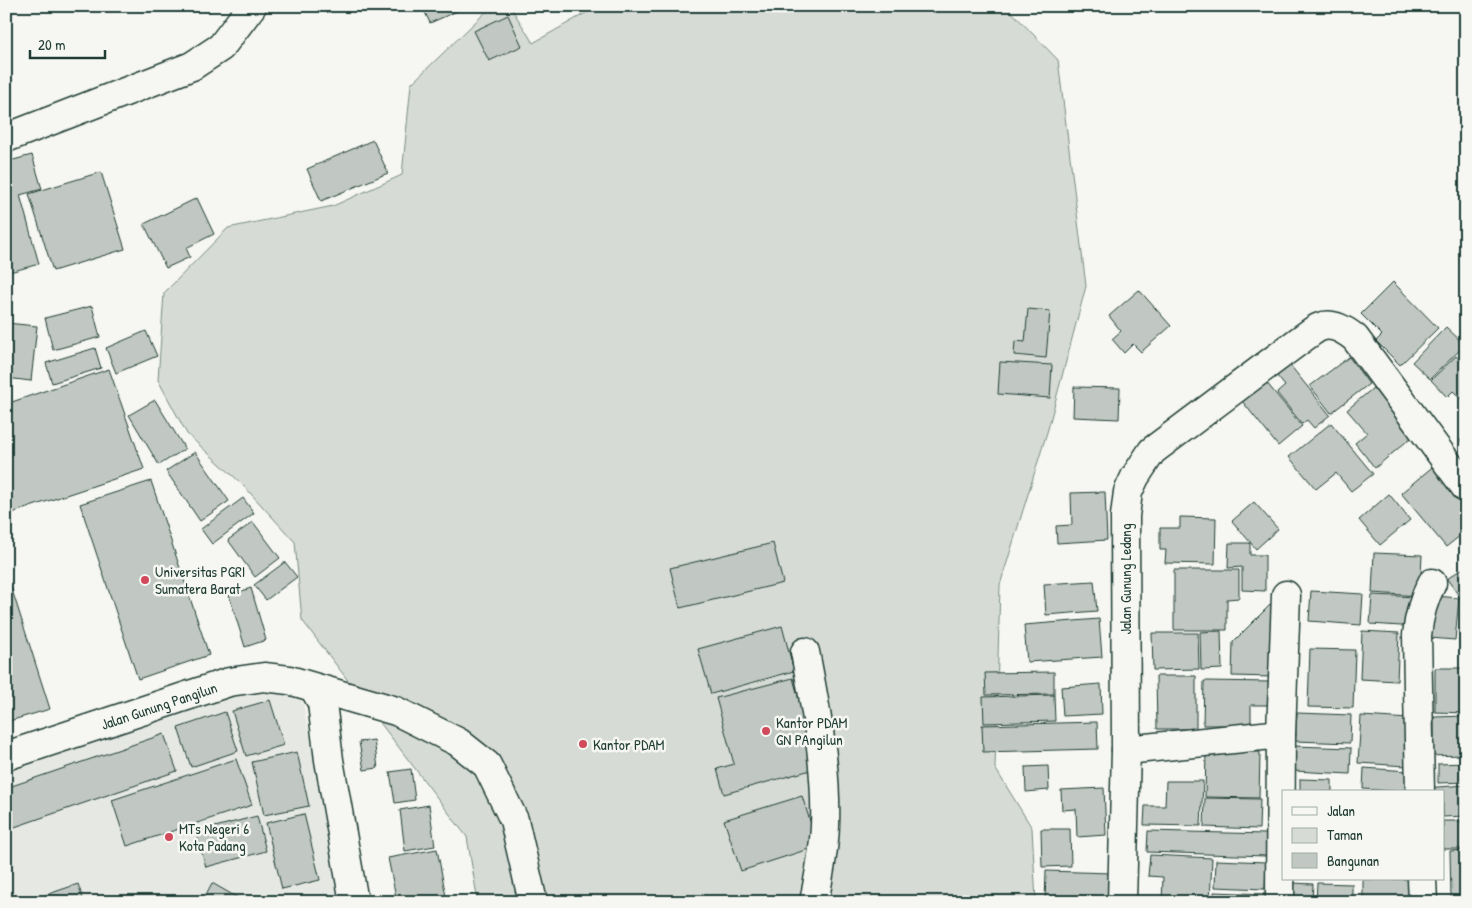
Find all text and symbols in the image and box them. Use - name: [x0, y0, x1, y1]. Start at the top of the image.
- scale bar: [30, 28, 105, 60]
- text: 20 m: [38, 34, 65, 55]
- street label: Jalan Gunung Ledang: [1115, 523, 1136, 635]
- place label: Universitas PGRI Sumatera Barat: [155, 561, 245, 599]
- marker: Universitas PGRI Sumatera Barat: [139, 574, 151, 586]
- street label: Jalan Gunung Pangilun: [98, 676, 220, 734]
- place label: Kantor PDAM GN PAngilun: [776, 712, 848, 750]
- marker: Kantor PDAM GN PAngilun: [760, 725, 772, 737]
- place label: Kantor PDAM: [593, 734, 665, 755]
- marker: Kantor PDAM: [577, 738, 589, 750]
- legend: [1282, 790, 1444, 880]
- text: Jalan: [1327, 800, 1355, 821]
- place label: MTs Negeri 6 Kota Padang: [179, 818, 249, 856]
- text: Taman: [1327, 824, 1363, 845]
- marker: MTs Negeri 6 Kota Padang: [163, 831, 175, 843]
- text: Bangunan: [1327, 850, 1380, 871]

